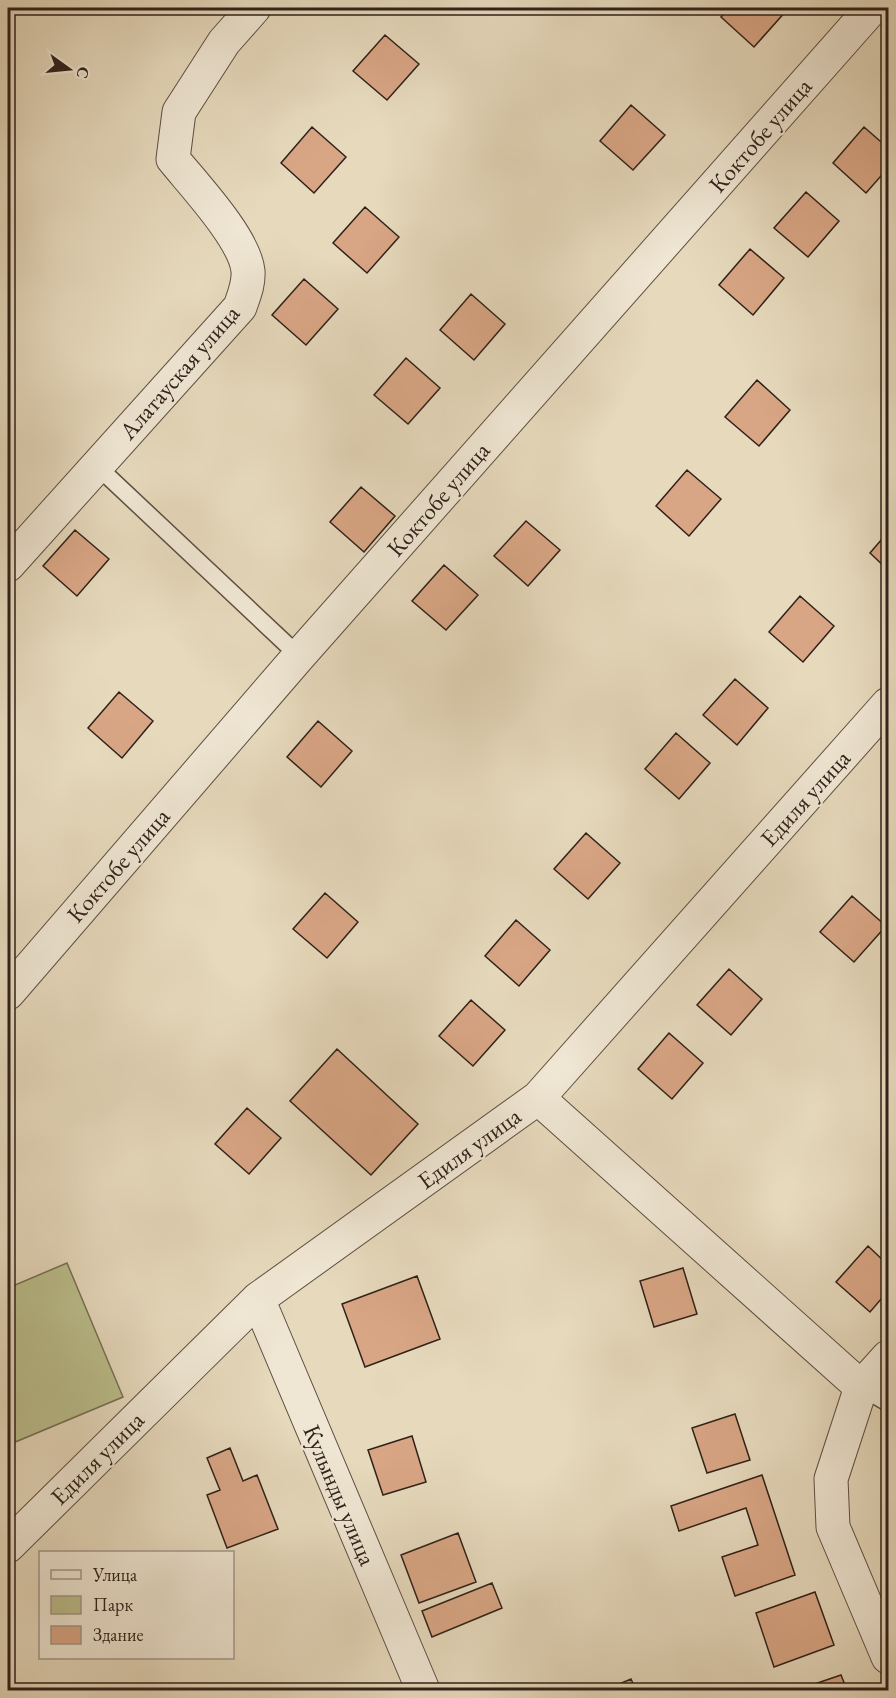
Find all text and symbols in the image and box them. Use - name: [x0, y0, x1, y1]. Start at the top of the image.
- north arrow: [39, 39, 99, 99]
- text: С: [71, 65, 95, 81]
- street label: Коктобе улица: [702, 71, 819, 199]
- street label: Алатауская улица: [111, 298, 246, 447]
- street label: Коктобе улица: [380, 435, 497, 563]
- street label: Едиля улица: [753, 743, 857, 853]
- street label: Коктобе улица: [60, 801, 177, 929]
- street label: Едиля улица: [411, 1100, 527, 1196]
- street label: Едиля улица: [44, 1404, 151, 1511]
- street label: Кулынды улица: [296, 1420, 384, 1570]
- legend: [39, 1551, 234, 1659]
- text: Улица: [92, 1563, 138, 1586]
- text: Парк: [93, 1593, 133, 1616]
- text: Здание: [93, 1623, 143, 1646]

